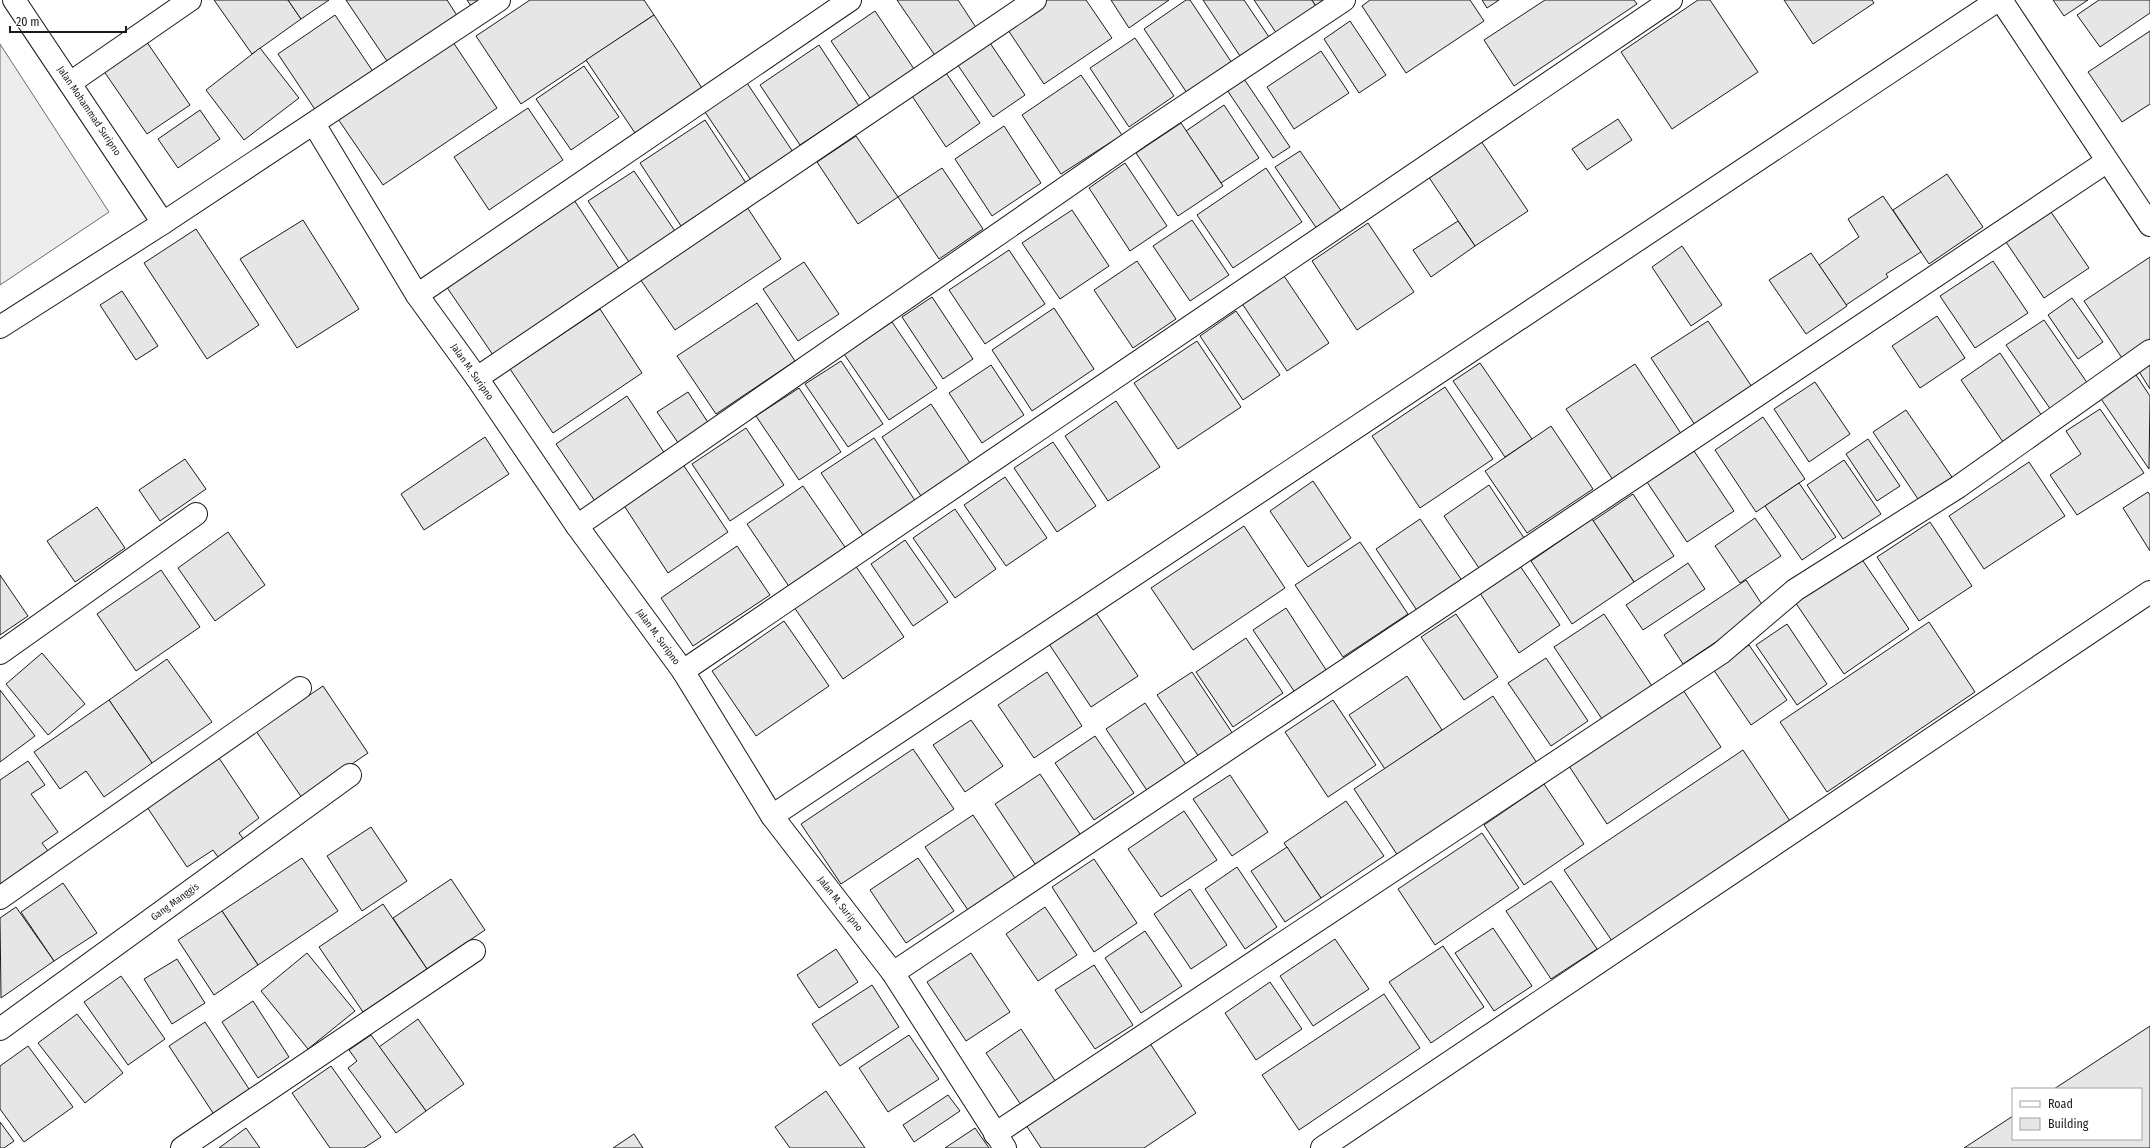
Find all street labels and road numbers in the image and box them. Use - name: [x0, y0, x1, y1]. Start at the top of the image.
- street label: Jalan Mohammad Suripno: [55, 64, 123, 158]
- street label: Jalan M. Suripno: [448, 341, 496, 403]
- street label: Jalan M. Suripno: [634, 607, 682, 667]
- street label: Jalan M. Suripno: [815, 874, 865, 934]
- street label: Gang Manggis: [149, 881, 201, 923]

